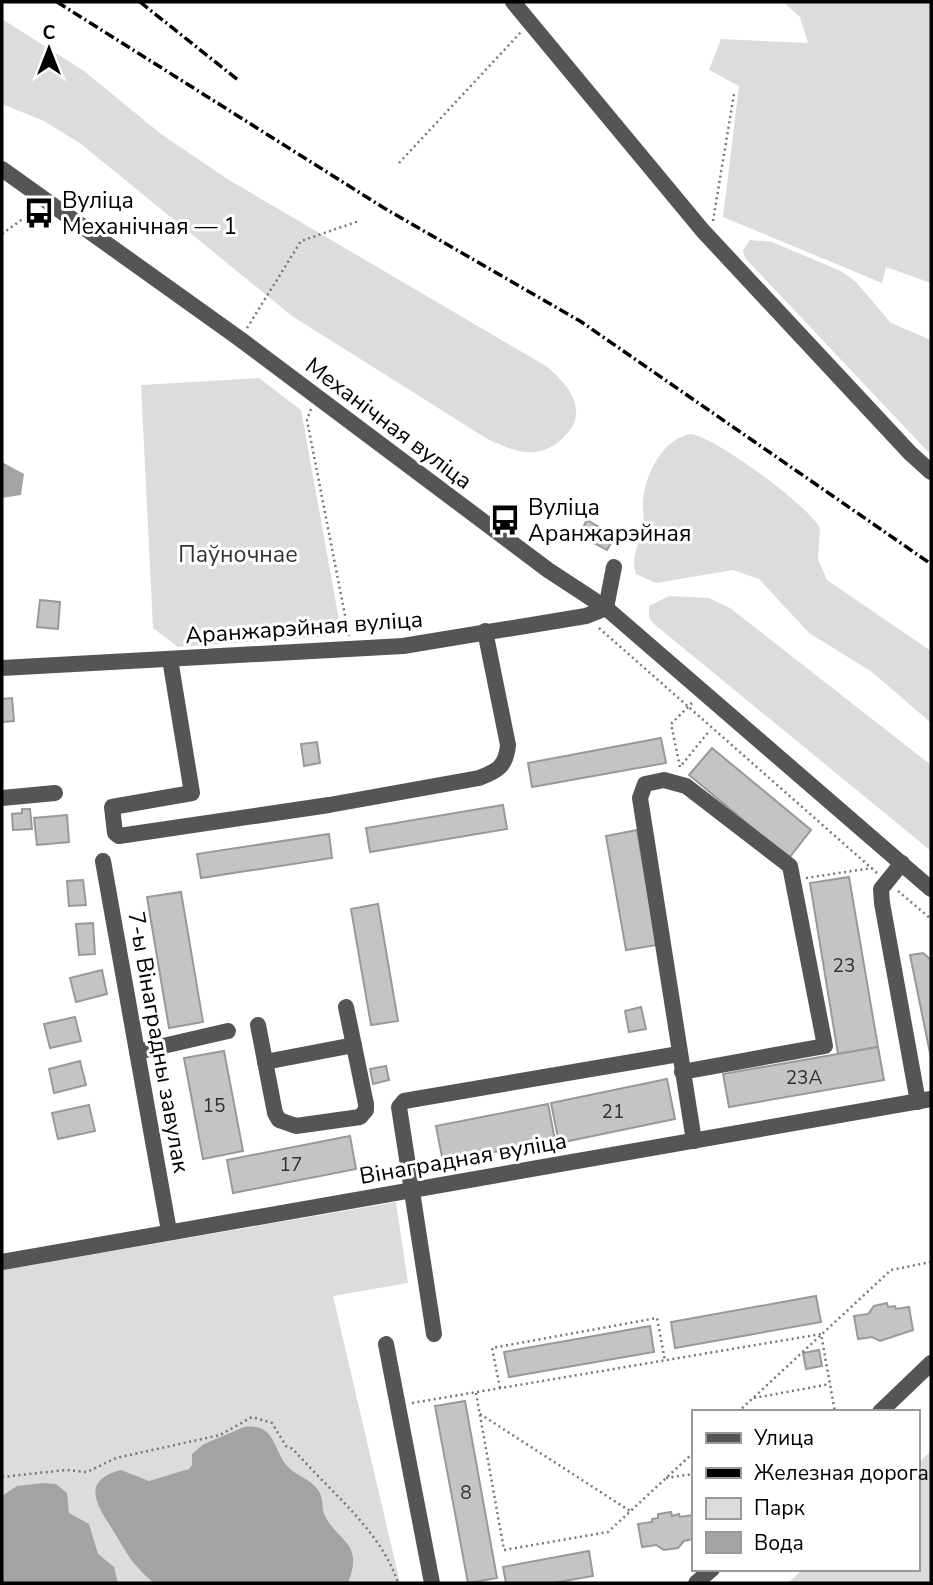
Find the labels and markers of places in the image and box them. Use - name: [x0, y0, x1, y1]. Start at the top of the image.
- place label: Вуліца Механічная — 1: [62, 185, 237, 242]
- bus stop icon: Вуліца Механічная — 1: [22, 196, 56, 230]
- place label: Вуліца Аранжарэйная: [528, 492, 691, 549]
- bus stop icon: Вуліца Аранжарэйная: [488, 503, 522, 537]

